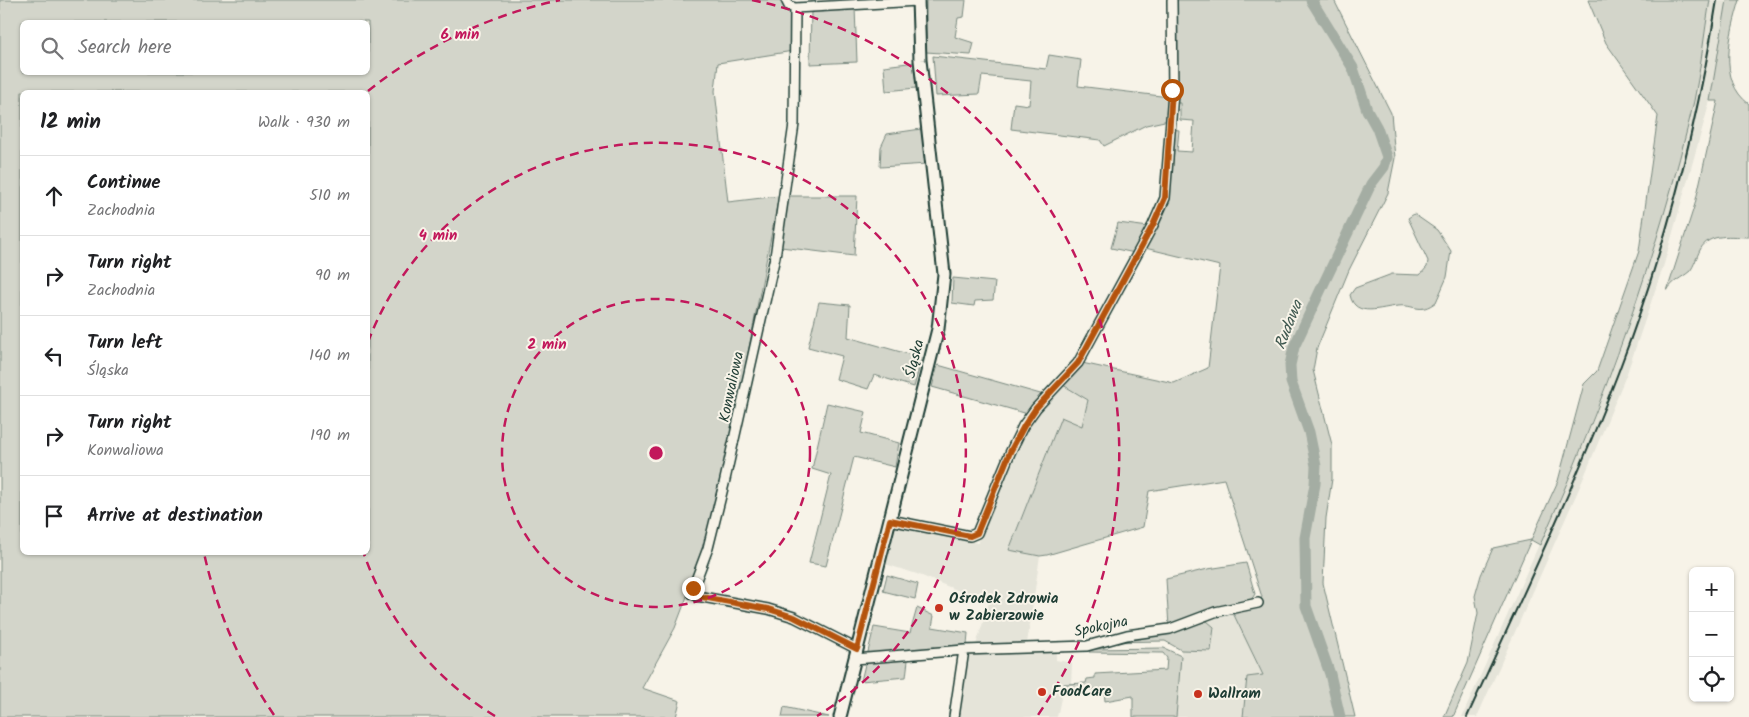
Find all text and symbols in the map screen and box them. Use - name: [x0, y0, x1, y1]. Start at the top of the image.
- search box: [20, 20, 370, 75]
- text: 6 min: [441, 23, 479, 47]
- text: Search here: [78, 33, 172, 63]
- icon: search: [38, 34, 66, 62]
- route start: [1161, 79, 1184, 102]
- text: 12 min: [40, 106, 101, 139]
- text: Walk · 930 m: [258, 110, 350, 135]
- text: Continue: [87, 168, 160, 198]
- icon: ahead: [40, 182, 68, 210]
- text: 510 m: [309, 183, 350, 208]
- text: Zachodnia: [87, 198, 155, 223]
- text: 4 min: [419, 224, 457, 248]
- text: Turn right: [87, 248, 172, 278]
- icon: right: [40, 262, 68, 290]
- text: 90 m: [315, 263, 350, 288]
- text: Zachodnia: [87, 278, 155, 303]
- water label: Rudawa: [1268, 295, 1311, 353]
- text: Turn left: [87, 328, 162, 358]
- text: 2 min: [527, 333, 567, 357]
- street label: Śląska: [899, 337, 931, 381]
- icon: left: [40, 342, 68, 370]
- text: 140 m: [309, 343, 350, 368]
- street label: Konwaliowa: [713, 349, 751, 425]
- text: Śląska: [87, 358, 129, 383]
- text: Turn right: [87, 408, 172, 438]
- icon: right: [40, 422, 68, 450]
- text: 190 m: [310, 423, 350, 448]
- text: Konwaliowa: [87, 438, 164, 463]
- centre of rings: [647, 444, 665, 462]
- text: Arrive at destination: [87, 501, 263, 531]
- icon: arrive: [40, 502, 68, 530]
- map controls: [1689, 567, 1734, 702]
- button: +: [1689, 567, 1734, 612]
- route end: [682, 577, 705, 600]
- place label: Ośrodek Zdrowia w Zabierzowie: [949, 587, 1059, 628]
- marker: Ośrodek Zdrowia w Zabierzowie: [933, 602, 945, 614]
- street label: Spokojna: [1072, 610, 1130, 644]
- button: −: [1689, 612, 1734, 657]
- button: locate: [1689, 657, 1734, 702]
- place label: FoodCare: [1052, 680, 1112, 704]
- place label: Wallram: [1208, 682, 1261, 706]
- marker: FoodCare: [1036, 686, 1048, 698]
- marker: Wallram: [1192, 688, 1204, 700]

